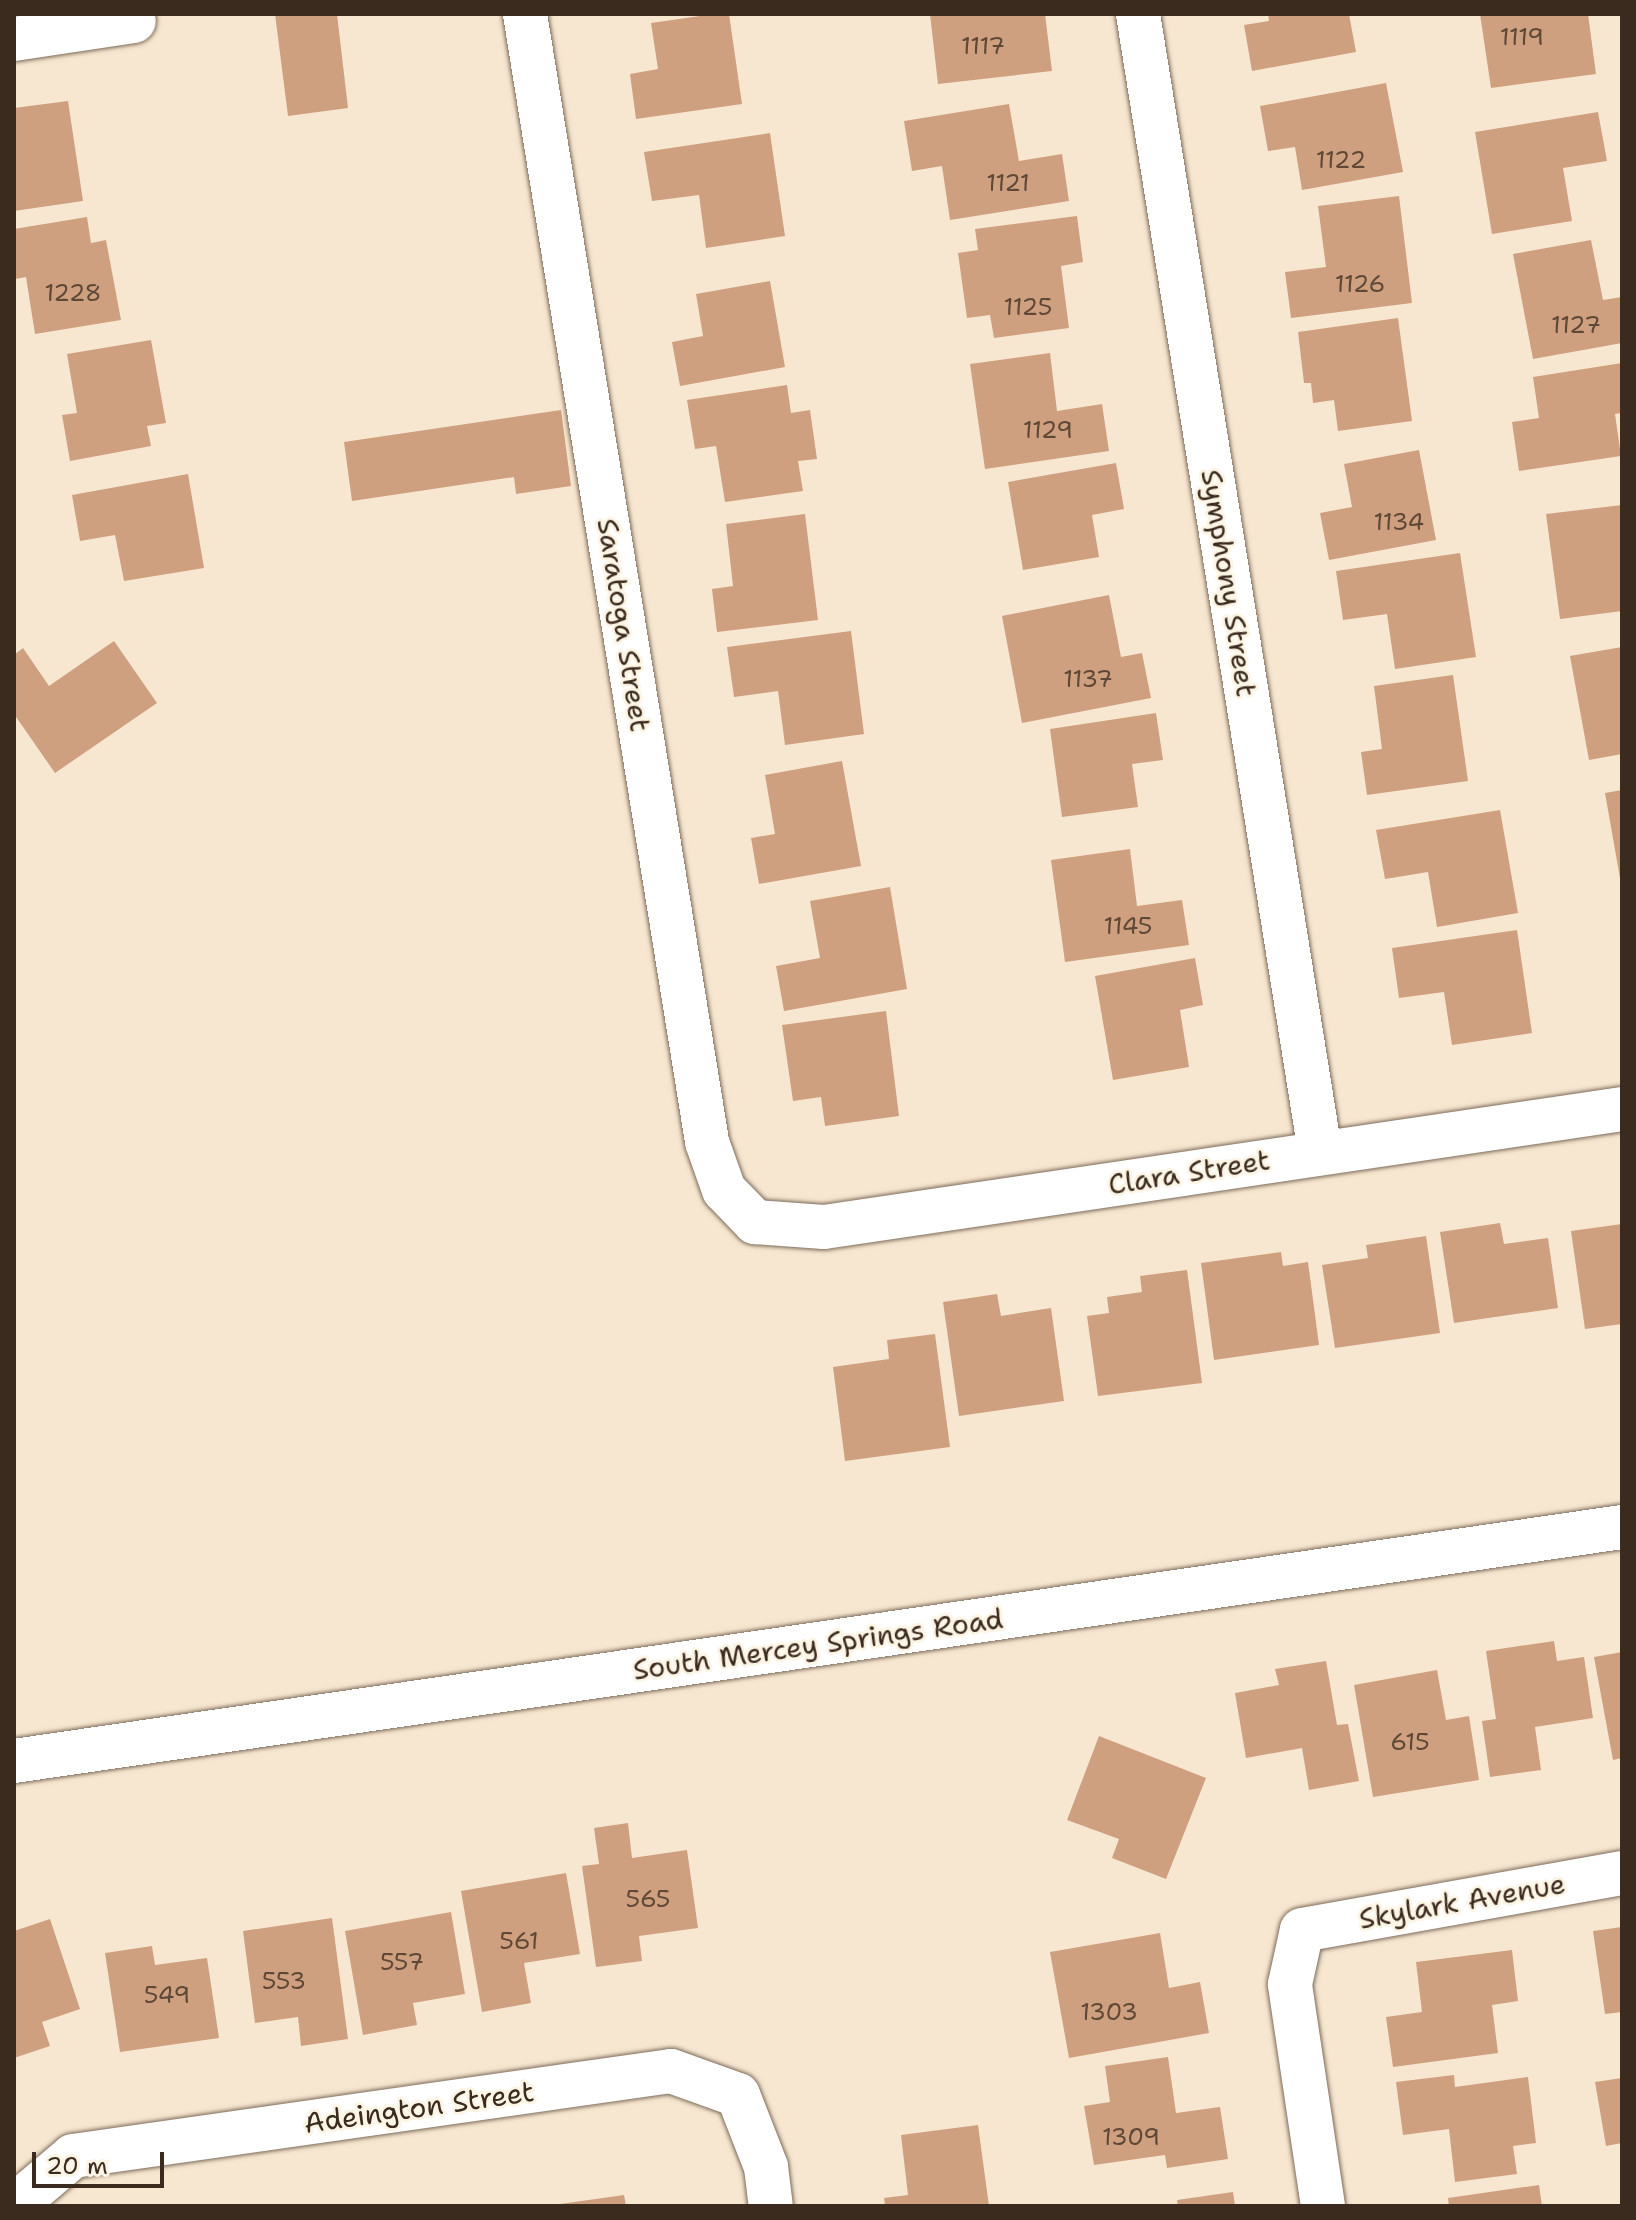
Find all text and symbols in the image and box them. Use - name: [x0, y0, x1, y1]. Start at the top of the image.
- house number: 1119: [1500, 24, 1544, 52]
- house number: 1117: [961, 33, 1005, 61]
- house number: 1122: [1316, 147, 1366, 175]
- house number: 1121: [986, 170, 1030, 198]
- house number: 1126: [1335, 271, 1385, 299]
- house number: 1228: [44, 280, 102, 308]
- house number: 1125: [1003, 294, 1053, 322]
- house number: 1127: [1551, 312, 1601, 340]
- house number: 1129: [1023, 417, 1073, 445]
- street label: Symphony Street: [1194, 467, 1264, 699]
- house number: 1134: [1374, 509, 1424, 537]
- street label: Saratoga Street: [591, 516, 657, 734]
- house number: 1137: [1063, 666, 1113, 694]
- house number: 1145: [1104, 913, 1152, 941]
- street label: Clara Street: [1106, 1143, 1272, 1201]
- street label: South Mercey Springs Road: [631, 1601, 1005, 1687]
- house number: 615: [1390, 1729, 1430, 1757]
- street label: Skylark Avenue: [1356, 1866, 1568, 1936]
- house number: 565: [626, 1886, 670, 1914]
- house number: 561: [499, 1928, 539, 1956]
- house number: 557: [380, 1949, 424, 1977]
- house number: 553: [262, 1968, 306, 1996]
- house number: 549: [144, 1982, 190, 2010]
- house number: 1303: [1080, 1999, 1138, 2027]
- street label: Adeington Street: [302, 2074, 536, 2140]
- house number: 1309: [1102, 2124, 1160, 2152]
- scale bar: [36, 2136, 168, 2186]
- text: 20 m: [46, 2150, 108, 2182]

